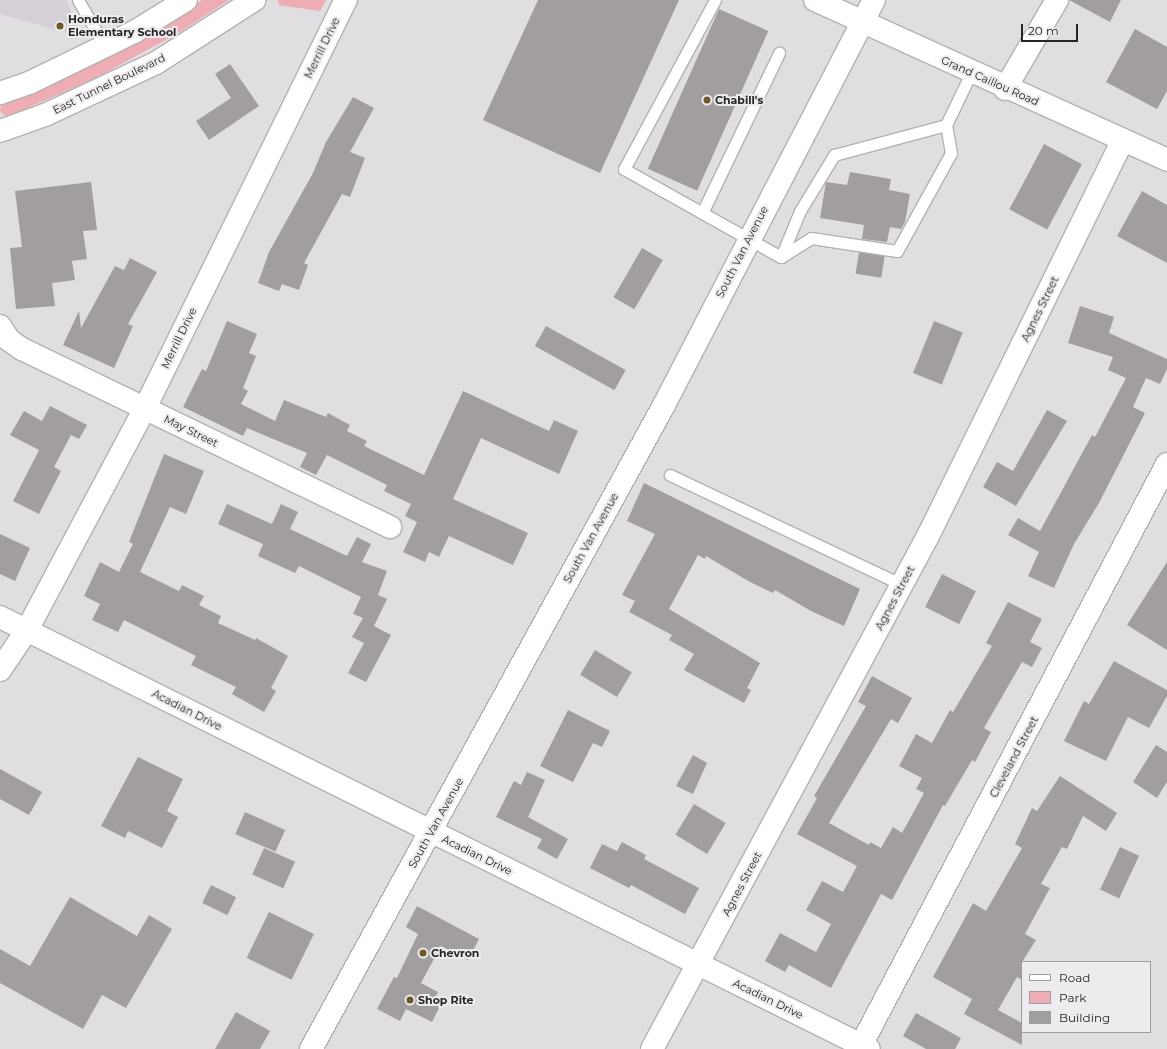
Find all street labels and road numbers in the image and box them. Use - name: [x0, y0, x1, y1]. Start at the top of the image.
- street label: Merrill Drive: [302, 15, 342, 81]
- street label: East Tunnel Boulevard: [51, 51, 167, 117]
- street label: Grand Caillou Road: [939, 53, 1041, 109]
- street label: South Van Avenue: [713, 204, 771, 300]
- street label: Agnes Street: [1019, 274, 1061, 344]
- street label: Merrill Drive: [159, 305, 199, 371]
- street label: May Street: [162, 412, 220, 450]
- street label: South Van Avenue: [561, 491, 621, 585]
- street label: Agnes Street: [873, 564, 917, 632]
- street label: Acadian Drive: [150, 687, 224, 733]
- street label: Cleveland Street: [987, 714, 1041, 800]
- street label: South Van Avenue: [406, 776, 466, 870]
- street label: Acadian Drive: [440, 832, 514, 878]
- street label: Agnes Street: [720, 850, 764, 918]
- street label: Acadian Drive: [731, 976, 805, 1022]

